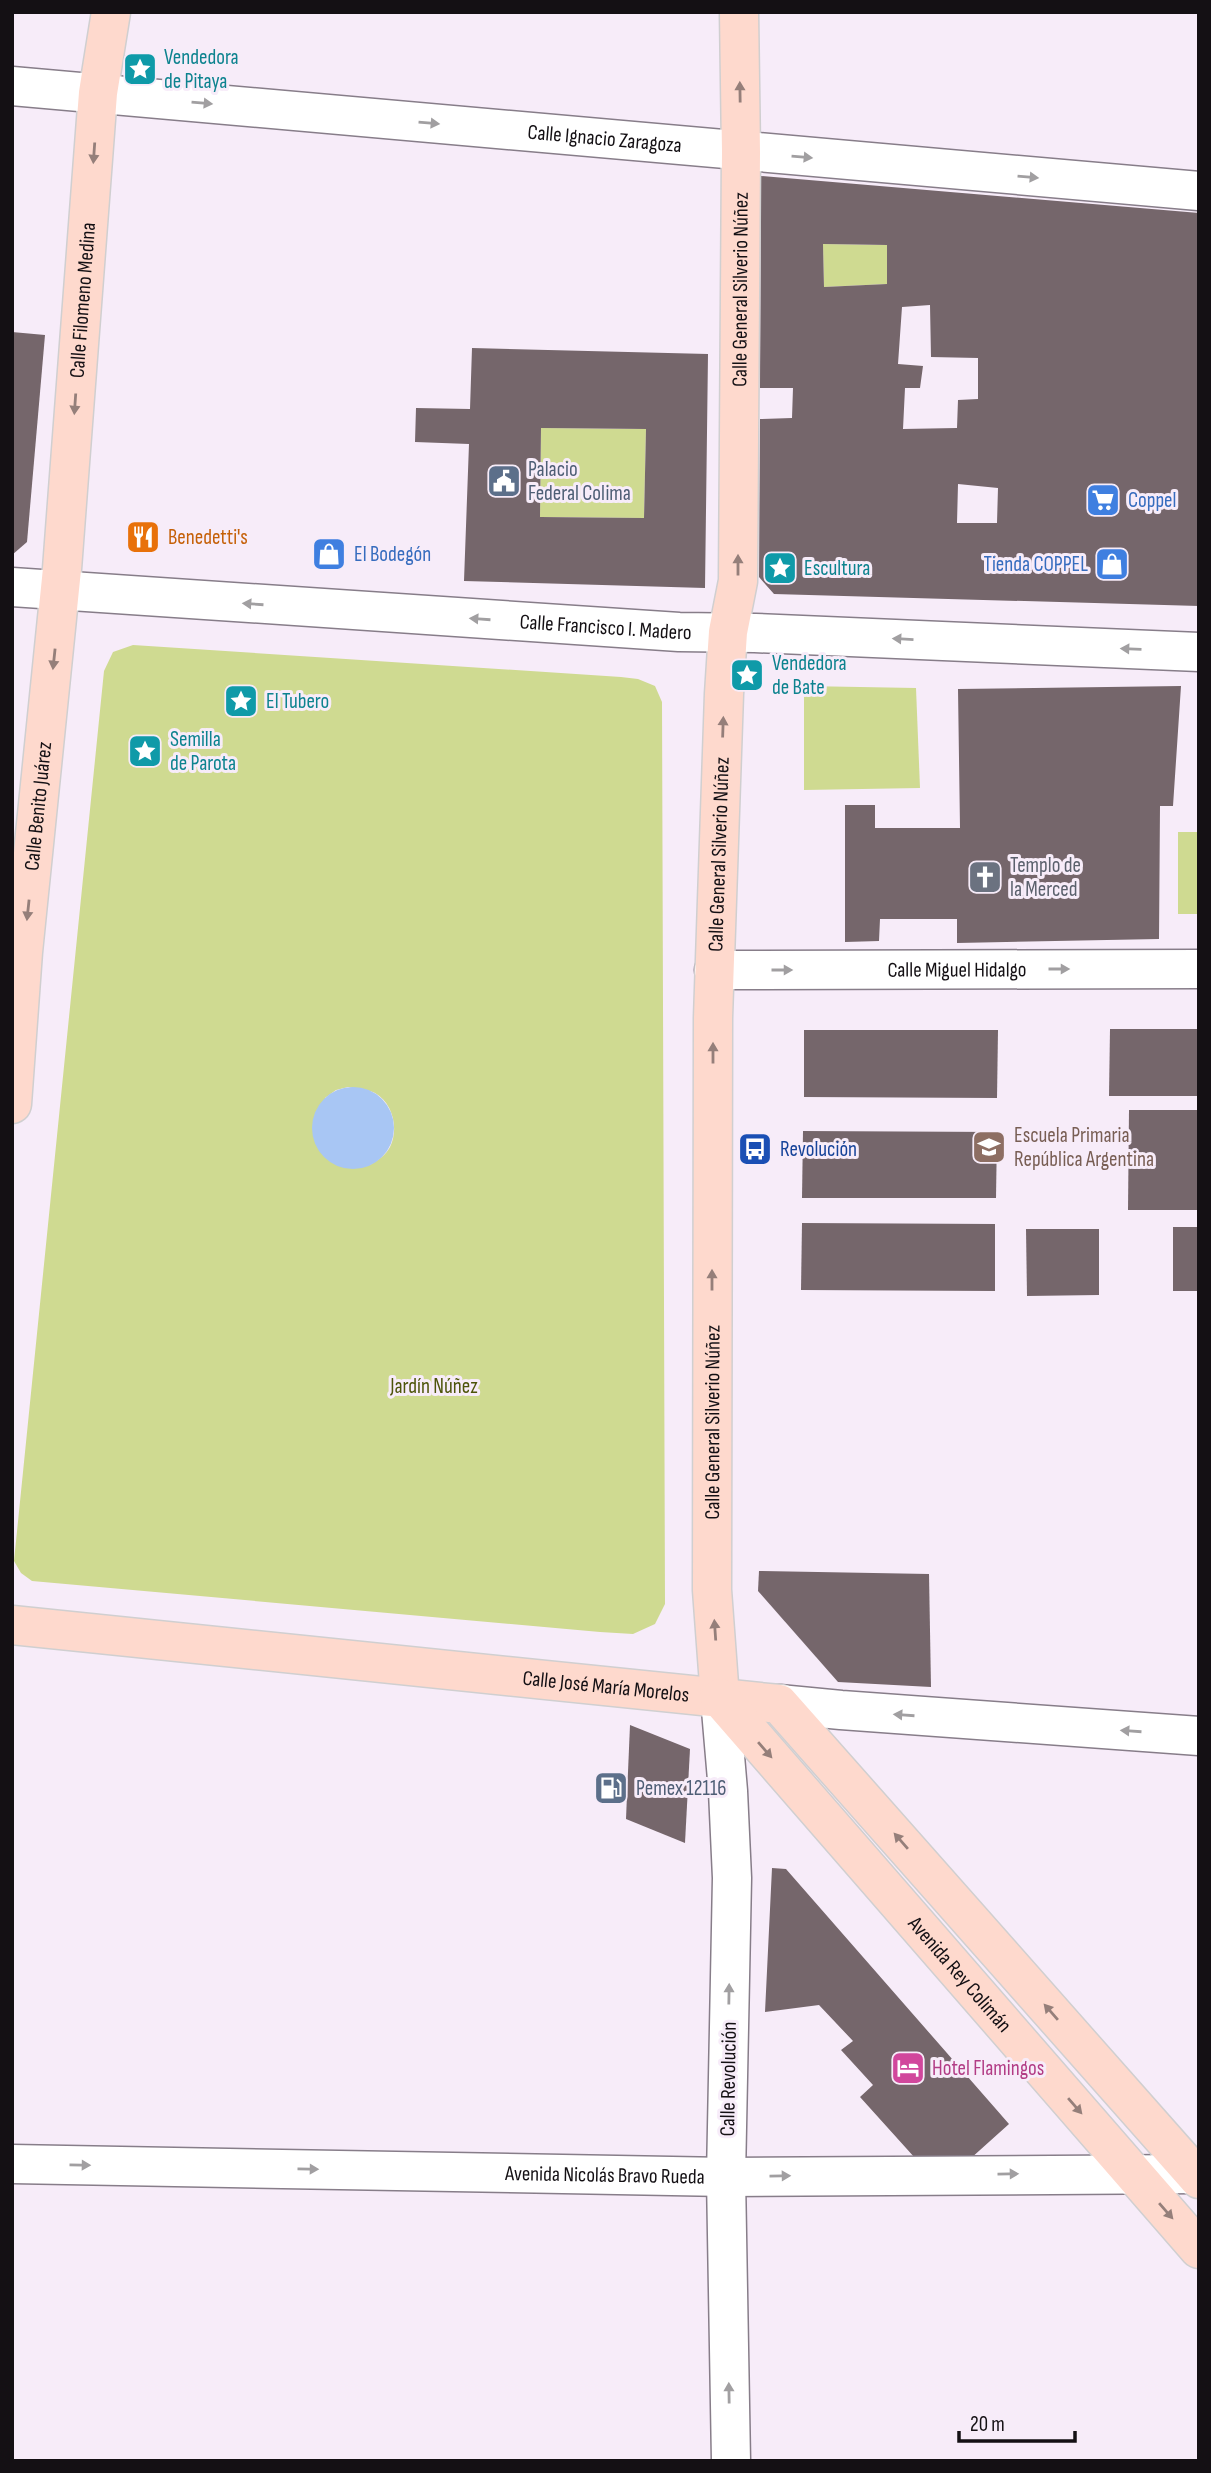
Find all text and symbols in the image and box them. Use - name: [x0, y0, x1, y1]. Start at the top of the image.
- place label: Vendedora de Pitaya: [164, 45, 239, 94]
- place icon: Vendedora de Pitaya: [121, 50, 159, 88]
- one-way arrow: [734, 81, 746, 103]
- one-way arrow: [192, 98, 214, 109]
- one-way arrow: [418, 118, 440, 129]
- street label: Calle Ignacio Zaragoza: [527, 120, 683, 158]
- one-way arrow: [88, 142, 99, 164]
- one-way arrow: [791, 152, 813, 163]
- one-way arrow: [1018, 172, 1040, 183]
- street label: Calle General Silverio Núñez: [727, 192, 754, 387]
- street label: Calle Filomeno Medina: [64, 221, 101, 379]
- one-way arrow: [69, 393, 80, 415]
- place label: Palacio Federal Colima: [528, 457, 631, 506]
- public building icon: Palacio Federal Colima: [485, 462, 523, 500]
- supermarket icon: Coppel: [1084, 481, 1122, 519]
- place label: Coppel: [1128, 488, 1176, 513]
- restaurant icon: Benedetti's: [124, 518, 162, 556]
- place label: Benedetti's: [168, 525, 248, 550]
- shop icon: El Bodegón: [310, 535, 348, 573]
- place label: El Bodegón: [354, 542, 431, 567]
- shop icon: Tienda COPPEL: [1093, 545, 1131, 583]
- place icon: Escultura: [761, 549, 799, 587]
- place label: Tienda COPPEL: [983, 552, 1088, 577]
- one-way arrow: [732, 554, 744, 576]
- place label: Escultura: [804, 556, 870, 581]
- one-way arrow: [242, 598, 264, 609]
- street label: Calle Francisco I. Madero: [519, 609, 692, 645]
- one-way arrow: [469, 613, 491, 624]
- one-way arrow: [892, 634, 914, 645]
- one-way arrow: [1119, 643, 1141, 654]
- one-way arrow: [48, 648, 59, 670]
- place label: Vendedora de Bate: [772, 651, 847, 700]
- place icon: Vendedora de Bate: [728, 656, 766, 694]
- place icon: El Tubero: [222, 682, 260, 720]
- place label: El Tubero: [266, 689, 329, 714]
- one-way arrow: [718, 716, 729, 738]
- place label: Semilla de Parota: [170, 727, 236, 776]
- place icon: Semilla de Parota: [126, 732, 164, 770]
- street label: Calle Benito Juárez: [19, 740, 57, 872]
- street label: Calle General Silverio Núñez: [703, 756, 735, 952]
- place label: Templo de la Merced: [1010, 853, 1081, 902]
- church icon: Templo de la Merced: [966, 858, 1004, 896]
- one-way arrow: [22, 899, 33, 921]
- street label: Calle Miguel Hidalgo: [887, 957, 1027, 983]
- one-way arrow: [1048, 963, 1070, 975]
- one-way arrow: [772, 964, 794, 976]
- one-way arrow: [707, 1041, 719, 1063]
- place label: Escuela Primaria República Argentina: [1014, 1123, 1154, 1172]
- school or university icon: Escuela Primaria República Argentina: [970, 1128, 1008, 1166]
- bus stop icon: Revolución: [736, 1130, 774, 1168]
- place label: Revolución: [780, 1137, 857, 1162]
- one-way arrow: [706, 1269, 718, 1291]
- street label: Calle General Silverio Núñez: [700, 1324, 725, 1520]
- park label: Jardín Núñez: [389, 1374, 478, 1399]
- one-way arrow: [709, 1619, 720, 1641]
- street label: Calle José María Morelos: [521, 1666, 690, 1708]
- one-way arrow: [893, 1709, 915, 1720]
- one-way arrow: [1119, 1725, 1141, 1736]
- one-way arrow: [757, 1741, 772, 1758]
- fuel station icon: Pemex 12116: [592, 1769, 630, 1807]
- place label: Pemex 12116: [636, 1776, 726, 1801]
- one-way arrow: [894, 1833, 909, 1850]
- street label: Avenida Rey Colimán: [902, 1911, 1017, 2037]
- one-way arrow: [724, 1982, 735, 2004]
- one-way arrow: [1044, 2004, 1060, 2021]
- street label: Calle Revolución: [715, 2021, 742, 2137]
- hotel icon: Hotel Flamingos: [889, 2049, 927, 2087]
- place label: Hotel Flamingos: [932, 2056, 1044, 2081]
- one-way arrow: [1067, 2097, 1083, 2115]
- one-way arrow: [70, 2159, 92, 2171]
- street label: Avenida Nicolás Bravo Rueda: [504, 2161, 705, 2190]
- one-way arrow: [297, 2163, 319, 2175]
- one-way arrow: [997, 2169, 1019, 2180]
- one-way arrow: [770, 2171, 792, 2182]
- one-way arrow: [1158, 2202, 1174, 2220]
- one-way arrow: [724, 2381, 735, 2403]
- scale bar: [959, 2400, 1074, 2444]
- text: 20 m: [970, 2412, 1005, 2437]

